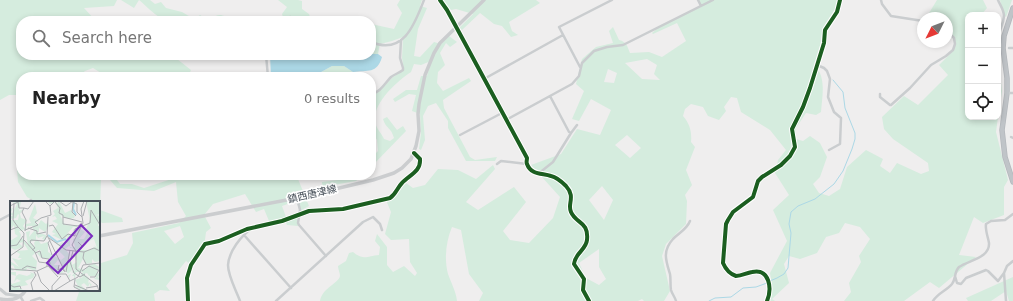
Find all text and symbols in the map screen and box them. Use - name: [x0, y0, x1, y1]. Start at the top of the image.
- north arrow: [917, 12, 953, 48]
- map controls: [965, 12, 1001, 120]
- button: +: [965, 12, 1001, 48]
- search box: [16, 16, 376, 60]
- icon: search: [30, 27, 52, 49]
- text: Search here: [62, 29, 152, 47]
- button: −: [965, 48, 1001, 84]
- button: locate: [965, 84, 1001, 120]
- text: Nearby: [32, 88, 101, 108]
- text: 0 results: [304, 91, 360, 106]
- street label: 鎮西唐津線: [286, 183, 338, 205]
- inset map: [10, 201, 100, 291]

